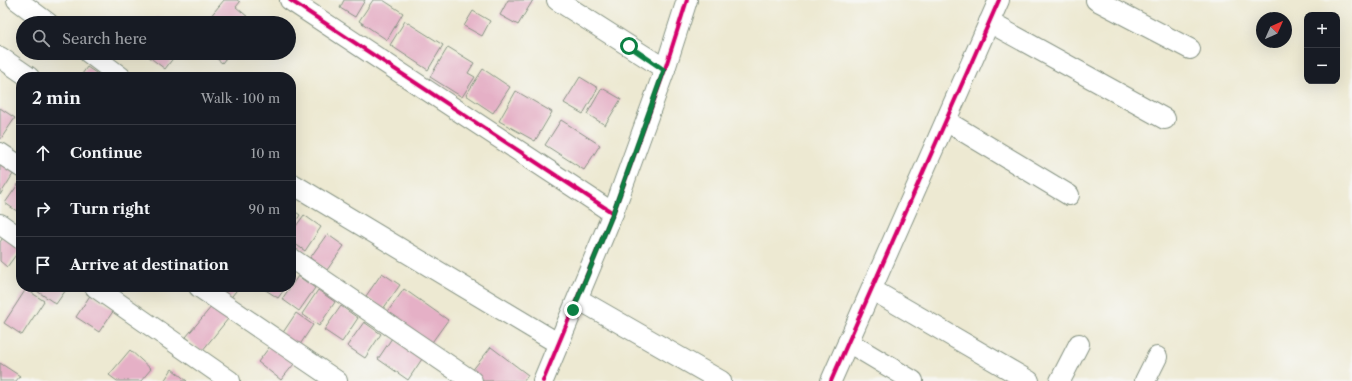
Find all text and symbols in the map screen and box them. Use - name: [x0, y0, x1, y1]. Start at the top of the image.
- north arrow: [1256, 12, 1292, 48]
- map controls: [1304, 12, 1340, 84]
- button: +: [1304, 12, 1340, 48]
- search box: [16, 16, 296, 60]
- icon: search: [30, 27, 52, 49]
- text: Search here: [62, 29, 147, 48]
- route start: [620, 37, 638, 55]
- button: −: [1304, 48, 1340, 84]
- text: 2 min: [32, 88, 81, 108]
- text: Walk · 100 m: [201, 90, 280, 106]
- icon: ahead: [32, 142, 54, 164]
- text: Continue: [70, 143, 142, 162]
- text: 10 m: [251, 145, 280, 161]
- icon: right: [32, 198, 54, 220]
- text: Turn right: [70, 199, 150, 218]
- text: 90 m: [249, 201, 280, 217]
- icon: arrive: [32, 254, 54, 276]
- text: Arrive at destination: [70, 255, 229, 274]
- route end: [564, 301, 582, 319]

